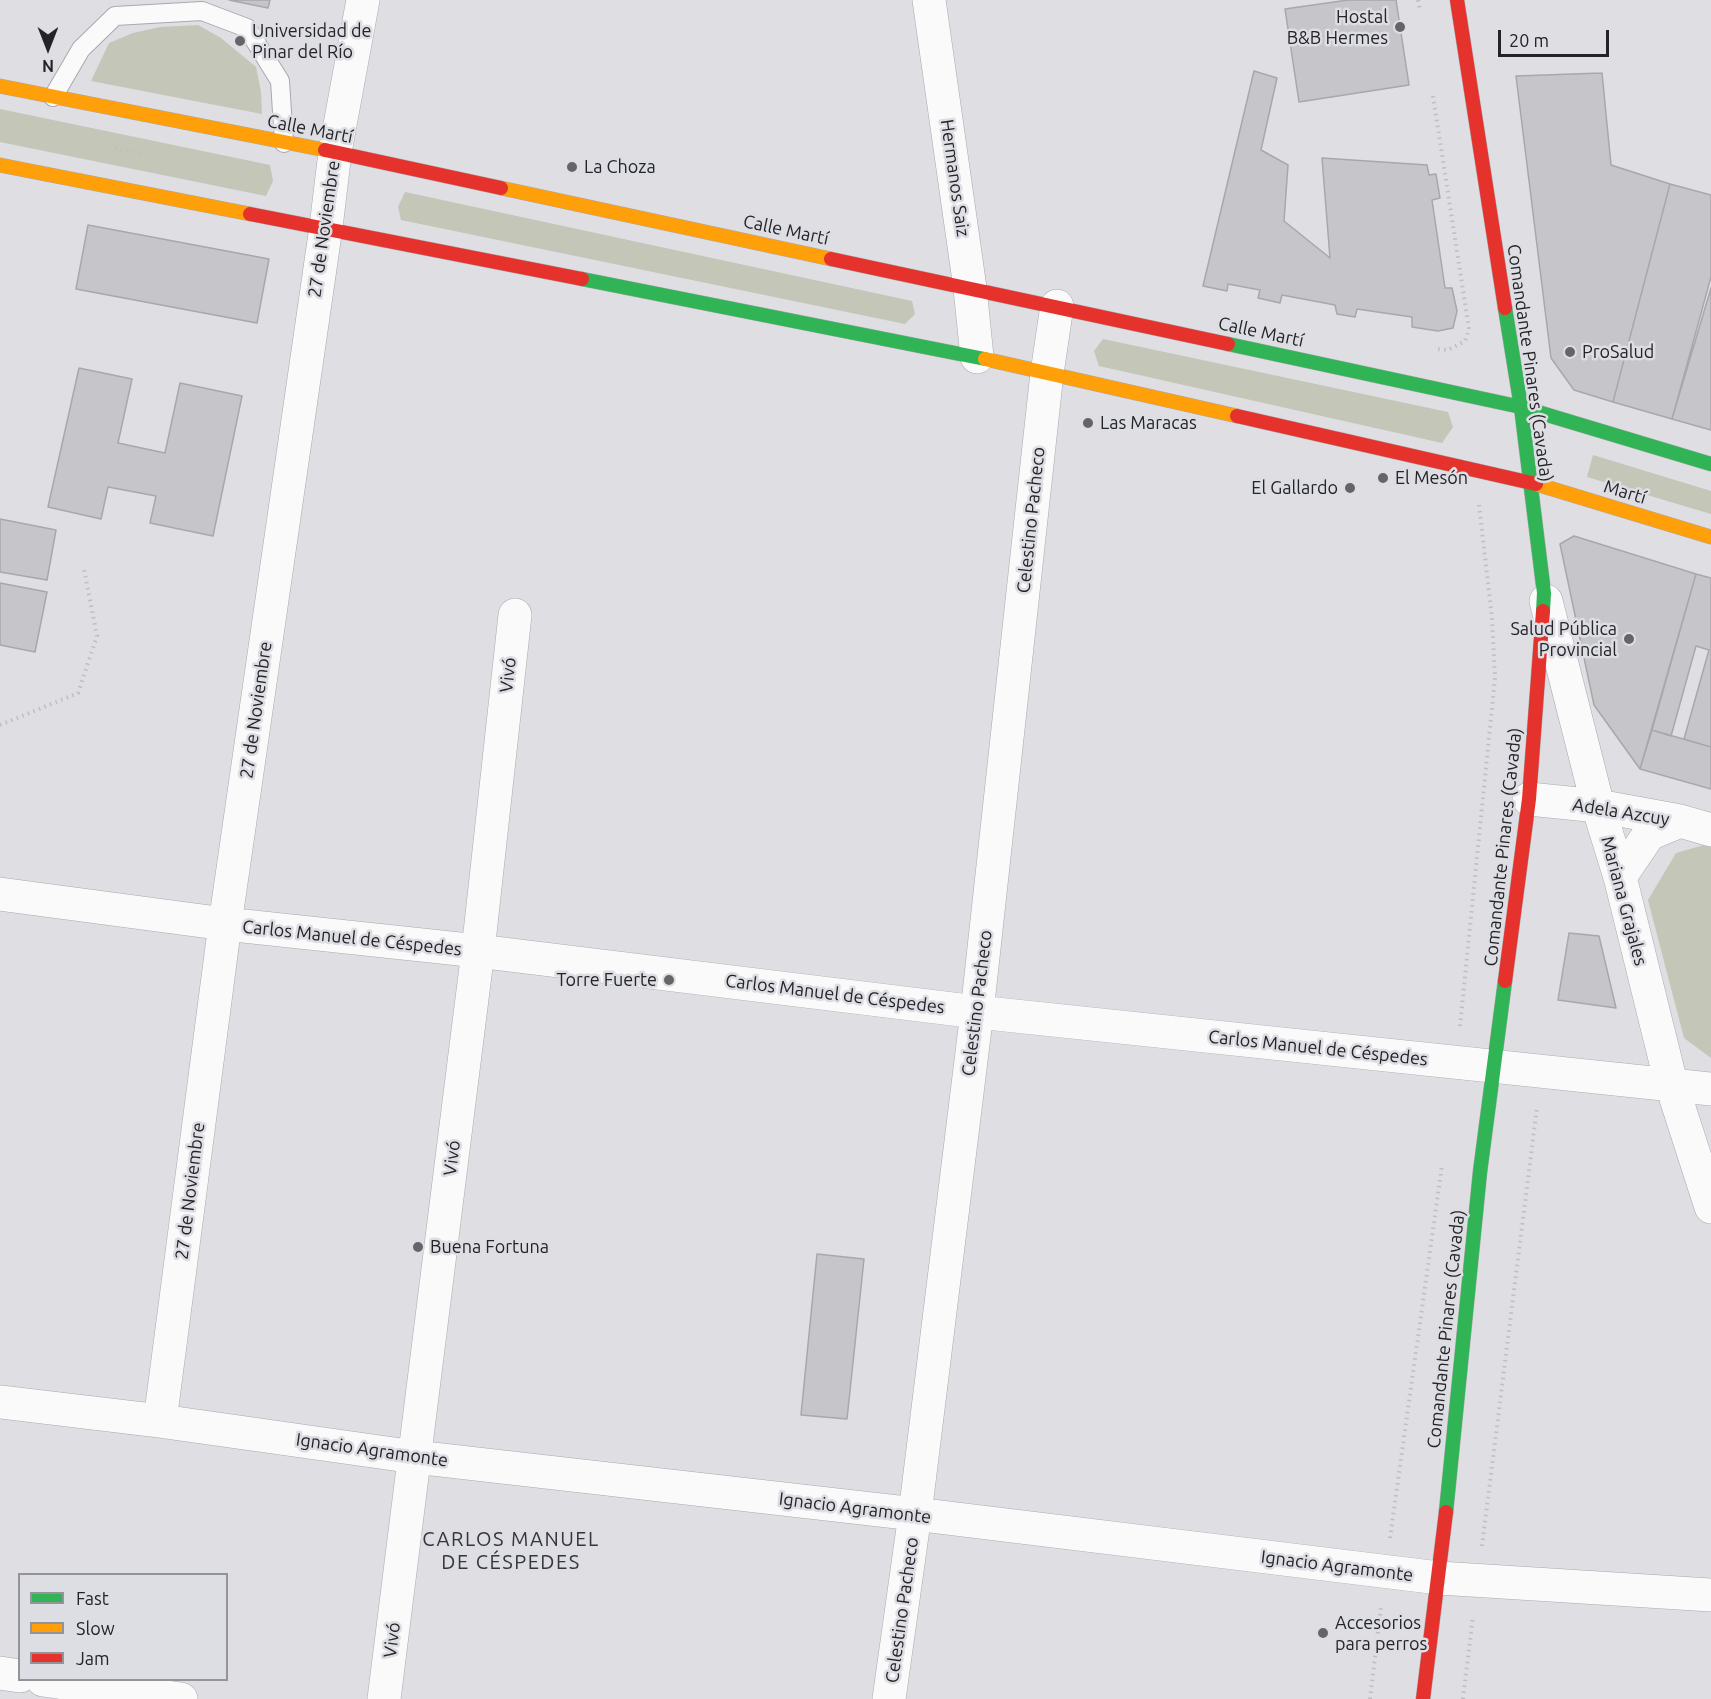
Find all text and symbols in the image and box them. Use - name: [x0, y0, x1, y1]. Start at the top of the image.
- place label: Hostal B&B Hermes: [1287, 6, 1388, 48]
- north arrow: [18, 18, 78, 78]
- scale bar: [1501, 18, 1612, 56]
- place label: Universidad de Pinar del Río: [252, 20, 372, 63]
- marker: Hostal B&B Hermes: [1393, 20, 1407, 34]
- text: 20 m: [1509, 30, 1549, 50]
- marker: Universidad de Pinar del Río: [233, 34, 247, 48]
- text: N: [42, 57, 54, 75]
- street label: Calle Martí: [265, 110, 355, 148]
- street label: Hermanos Saiz: [936, 118, 974, 238]
- place label: La Choza: [584, 156, 656, 178]
- street label: 27 de Noviembre: [304, 159, 344, 299]
- marker: La Choza: [565, 160, 579, 174]
- street label: Calle Martí: [741, 210, 831, 250]
- street label: Comandante Pinares (Cavada): [1503, 243, 1557, 483]
- street label: Calle Martí: [1216, 312, 1306, 352]
- place label: ProSalud: [1582, 341, 1654, 363]
- marker: ProSalud: [1563, 345, 1577, 359]
- place label: Las Maracas: [1100, 412, 1197, 434]
- marker: Las Maracas: [1081, 416, 1095, 430]
- street label: Celestino Pacheco: [1013, 446, 1049, 594]
- place label: El Mesón: [1395, 467, 1468, 489]
- marker: El Mesón: [1376, 471, 1390, 485]
- street label: Martí: [1601, 475, 1649, 509]
- place label: El Gallardo: [1251, 477, 1338, 499]
- marker: El Gallardo: [1343, 481, 1357, 495]
- place label: Salud Pública Provincial: [1510, 618, 1617, 660]
- marker: Salud Pública Provincial: [1622, 632, 1636, 646]
- street label: 27 de Noviembre: [236, 640, 276, 780]
- street label: Vivó: [495, 656, 521, 694]
- street label: Comandante Pinares (Cavada): [1480, 727, 1526, 967]
- street label: Adela Azcuy: [1571, 794, 1671, 830]
- street label: Mariana Grajales: [1596, 834, 1652, 968]
- street label: Carlos Manuel de Céspedes: [241, 916, 463, 960]
- street label: Celestino Pacheco: [957, 929, 997, 1077]
- place label: Torre Fuerte: [556, 969, 657, 991]
- street label: Carlos Manuel de Céspedes: [724, 970, 946, 1018]
- marker: Torre Fuerte: [662, 973, 676, 987]
- street label: Carlos Manuel de Céspedes: [1207, 1026, 1429, 1070]
- street label: 27 de Noviembre: [171, 1121, 209, 1261]
- street label: Vivó: [439, 1139, 465, 1177]
- street label: Comandante Pinares (Cavada): [1423, 1209, 1469, 1449]
- place label: Buena Fortuna: [430, 1236, 549, 1258]
- marker: Buena Fortuna: [411, 1240, 425, 1254]
- street label: Ignacio Agramonte: [295, 1429, 449, 1471]
- street label: Ignacio Agramonte: [778, 1488, 932, 1528]
- district label: CARLOS MANUEL DE CÉSPEDES: [422, 1527, 600, 1574]
- street label: Celestino Pacheco: [881, 1536, 923, 1684]
- street label: Ignacio Agramonte: [1260, 1546, 1414, 1586]
- legend: [18, 1573, 228, 1681]
- text: Fast: [76, 1588, 109, 1608]
- place label: Accesorios para perros: [1335, 1612, 1427, 1654]
- text: Slow: [76, 1618, 115, 1638]
- street label: Vivó: [379, 1621, 405, 1659]
- marker: Accesorios para perros: [1316, 1626, 1330, 1640]
- text: Jam: [76, 1648, 110, 1668]

